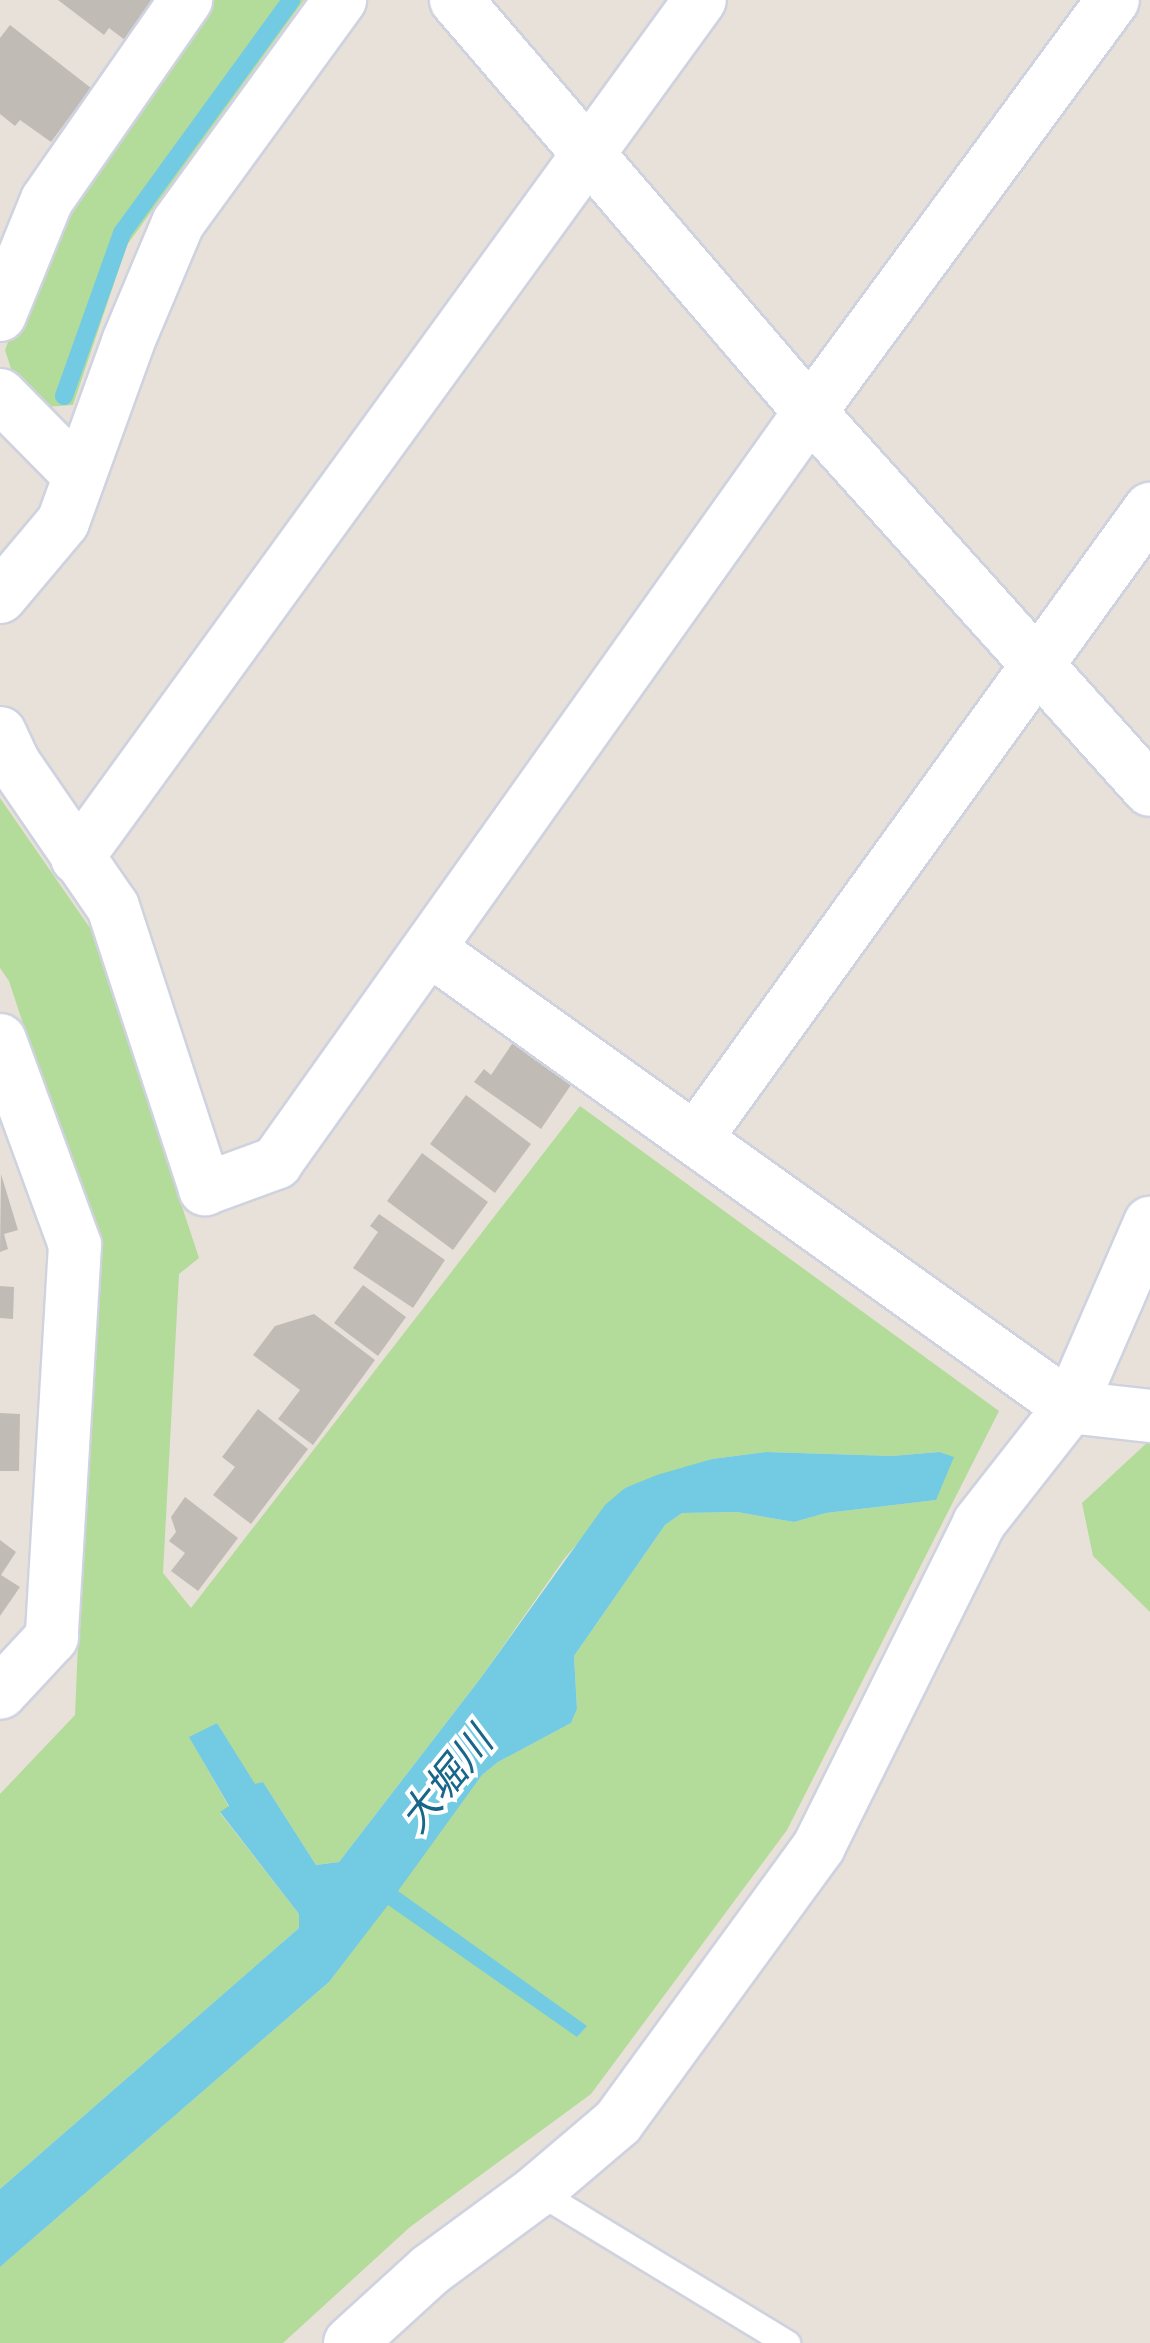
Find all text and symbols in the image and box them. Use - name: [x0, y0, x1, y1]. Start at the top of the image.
- water label: 大堀川: [389, 1717, 501, 1841]

